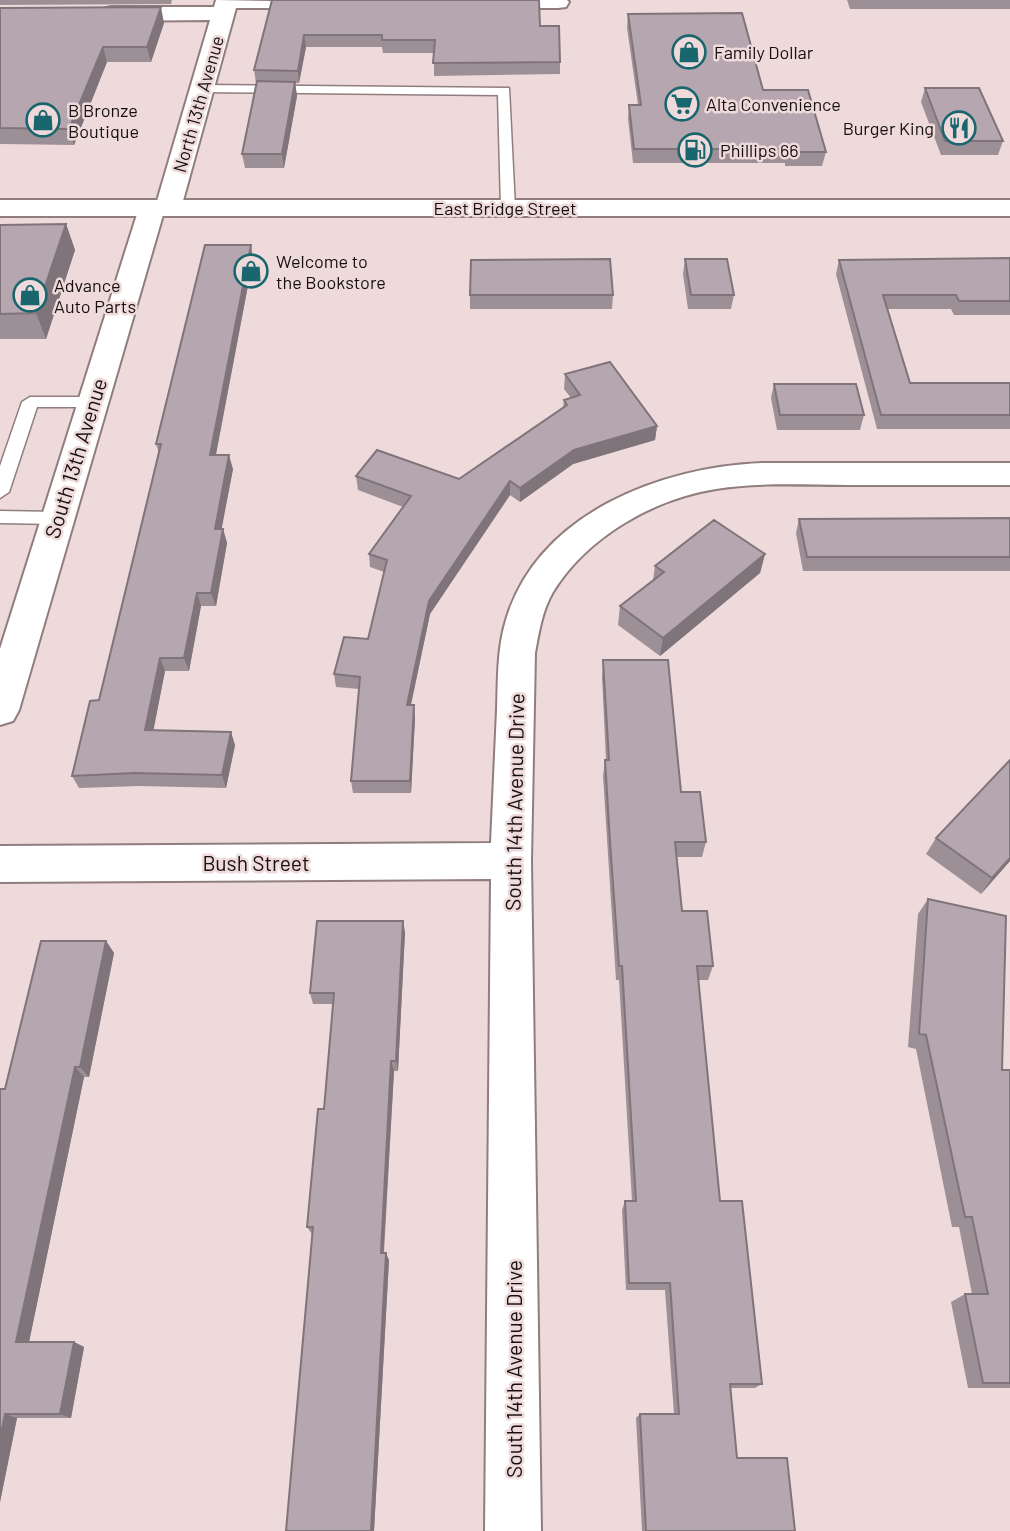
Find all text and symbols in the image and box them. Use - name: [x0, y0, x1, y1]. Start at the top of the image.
- street label: North 13th Avenue: [168, 33, 228, 175]
- shop icon: Family Dollar: [670, 33, 708, 71]
- place label: Family Dollar: [714, 41, 814, 63]
- supermarket icon: Alta Convenience: [663, 85, 701, 123]
- place label: Alta Convenience: [706, 93, 841, 115]
- place label: B Bronze Boutique: [68, 99, 139, 142]
- shop icon: B Bronze Boutique: [24, 101, 62, 139]
- restaurant icon: Burger King: [940, 109, 978, 147]
- place label: Burger King: [843, 117, 934, 139]
- fuel station icon: Phillips 66: [676, 131, 714, 169]
- place label: Phillips 66: [720, 139, 799, 161]
- street label: East Bridge Street: [433, 197, 577, 219]
- place label: Welcome to the Bookstore: [276, 250, 386, 293]
- shop icon: Welcome to the Bookstore: [232, 252, 270, 290]
- place label: Advance Auto Parts: [54, 274, 136, 317]
- shop icon: Advance Auto Parts: [11, 276, 49, 314]
- street label: South 13th Avenue: [39, 375, 111, 541]
- street label: South 14th Avenue Drive: [500, 693, 528, 911]
- street label: Bush Street: [202, 850, 310, 875]
- street label: South 14th Avenue Drive: [501, 1260, 526, 1478]

